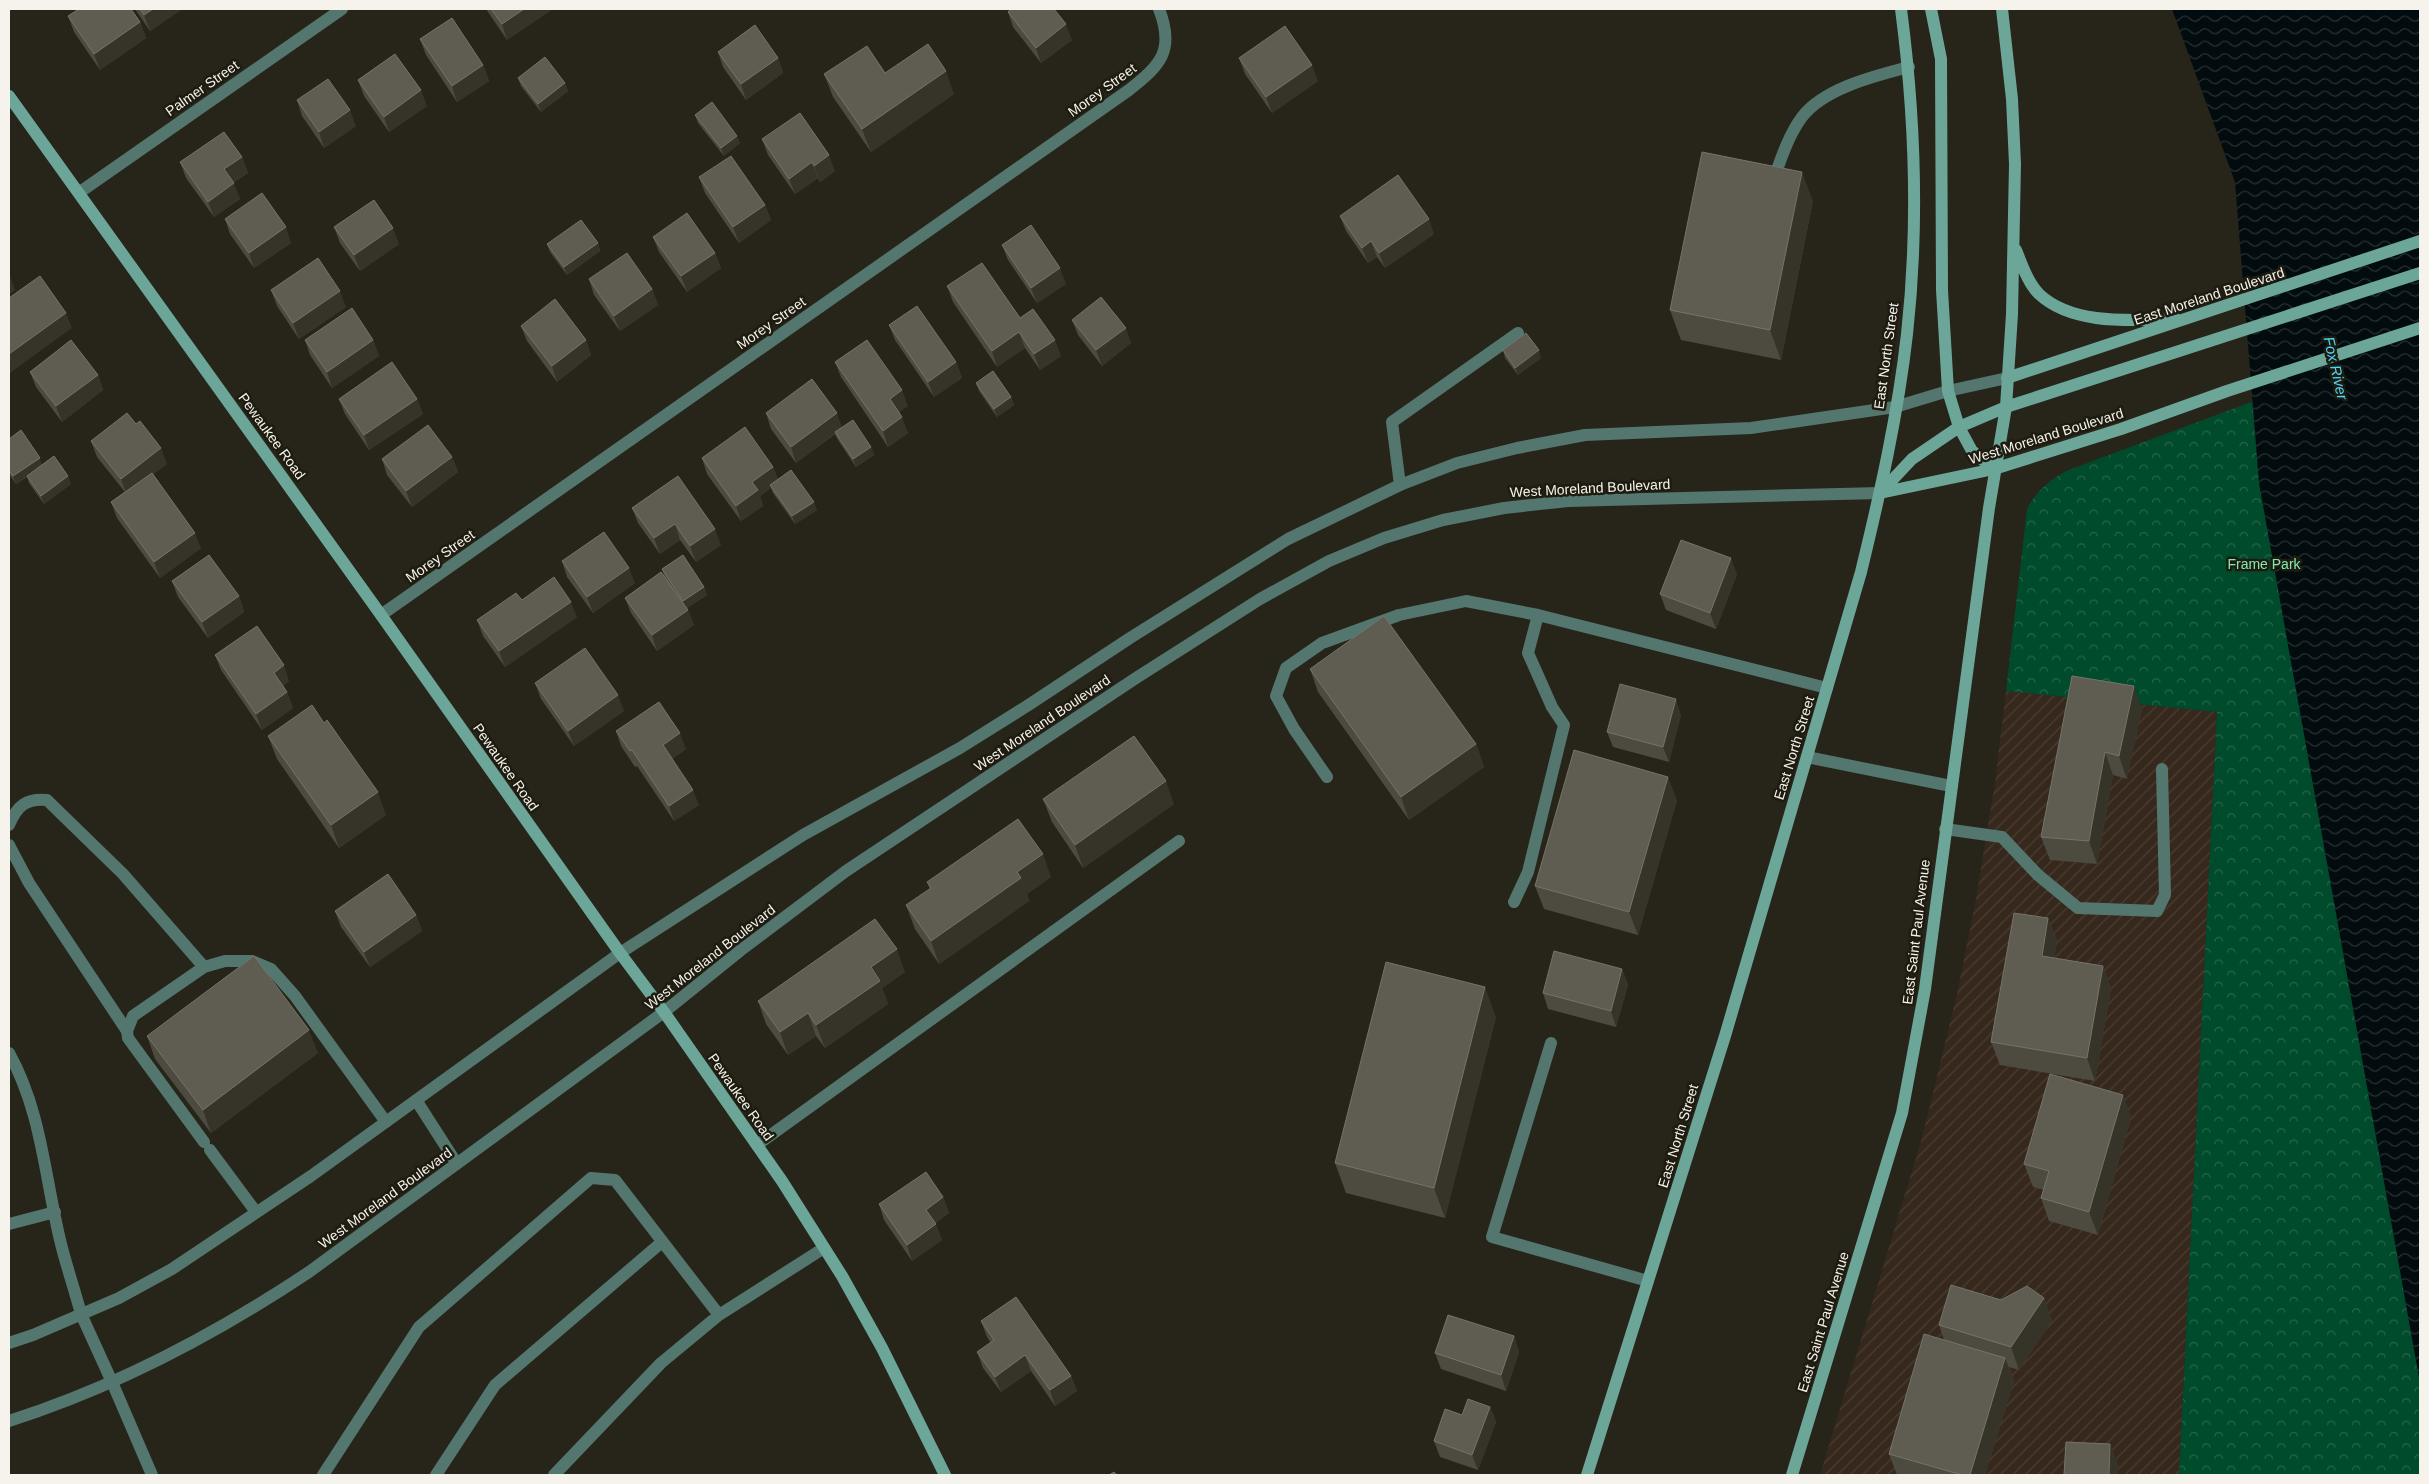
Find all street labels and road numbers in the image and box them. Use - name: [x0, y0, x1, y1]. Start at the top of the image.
- street label: Palmer Street: [162, 57, 242, 119]
- street label: Morey Street: [1065, 60, 1139, 120]
- street label: East Moreland Boulevard: [2132, 264, 2286, 328]
- street label: Morey Street: [734, 293, 809, 353]
- street label: East North Street: [1871, 302, 1901, 410]
- street label: Pewaukee Road: [235, 390, 309, 482]
- street label: West Moreland Boulevard: [1967, 405, 2125, 467]
- street label: West Moreland Boulevard: [1509, 476, 1671, 500]
- street label: Morey Street: [403, 526, 478, 586]
- street label: West Moreland Boulevard: [971, 671, 1113, 775]
- street label: East North Street: [1771, 694, 1817, 802]
- street label: Pewaukee Road: [470, 720, 542, 814]
- street label: East Saint Paul Avenue: [1899, 858, 1933, 1005]
- street label: West Moreland Boulevard: [642, 901, 778, 1013]
- street label: Pewaukee Road: [705, 1050, 777, 1144]
- street label: East North Street: [1655, 1082, 1701, 1190]
- street label: West Moreland Boulevard: [315, 1144, 455, 1252]
- street label: East Saint Paul Avenue: [1794, 1250, 1852, 1394]

